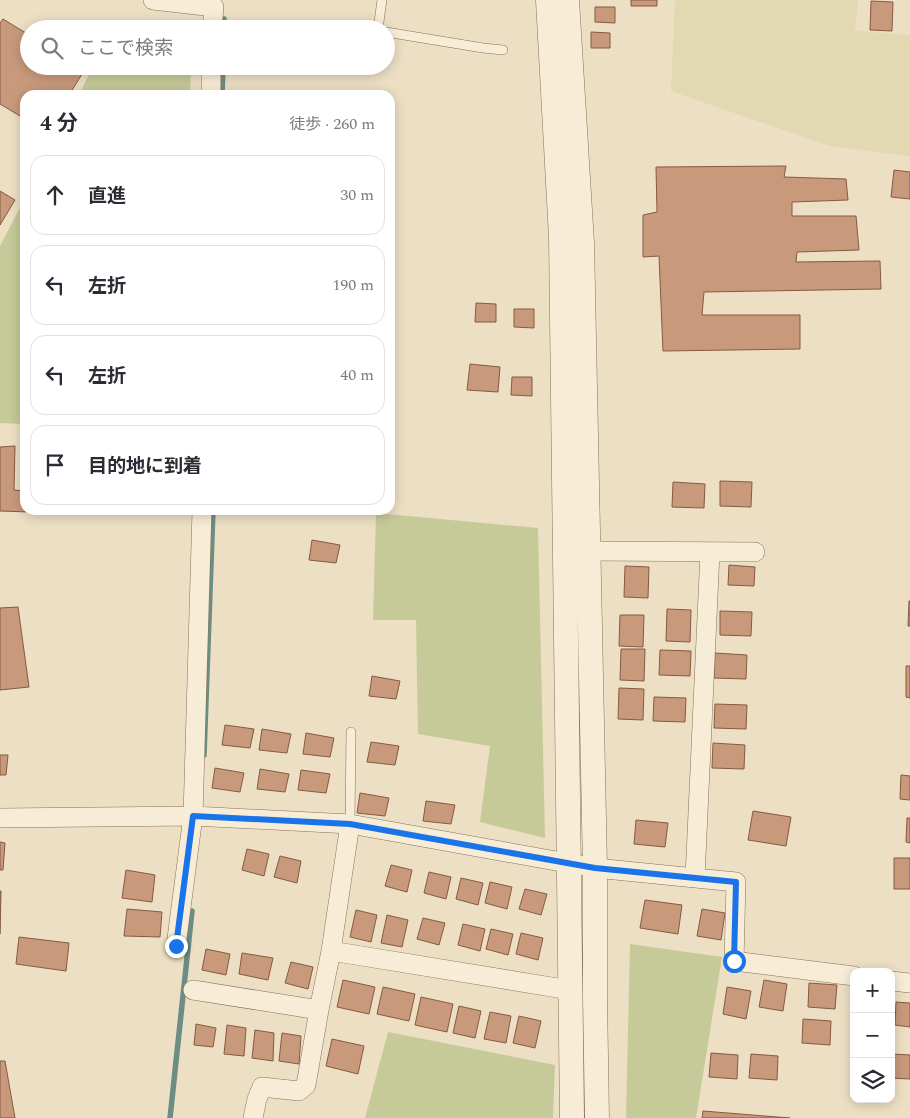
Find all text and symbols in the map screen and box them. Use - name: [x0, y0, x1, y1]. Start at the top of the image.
- search box: [20, 20, 395, 75]
- icon: search: [38, 34, 66, 62]
- text: ここで検索: [78, 34, 173, 63]
- text: 4 分: [40, 108, 78, 140]
- text: 徒歩 · 260 m: [289, 112, 375, 136]
- icon: ahead: [41, 181, 69, 209]
- text: 直進: [88, 182, 126, 211]
- text: 30 m: [340, 183, 374, 207]
- icon: left: [41, 271, 69, 299]
- text: 左折: [88, 272, 126, 301]
- text: 190 m: [332, 273, 374, 297]
- icon: left: [41, 361, 69, 389]
- text: 左折: [88, 362, 126, 391]
- text: 40 m: [340, 363, 374, 387]
- icon: arrive: [41, 451, 69, 479]
- text: 目的地に到着: [88, 452, 202, 481]
- route end: [165, 935, 188, 958]
- route start: [723, 950, 746, 973]
- map controls: [850, 968, 895, 1103]
- button: +: [850, 968, 895, 1013]
- button: −: [850, 1013, 895, 1058]
- button: layers: [850, 1058, 895, 1103]

